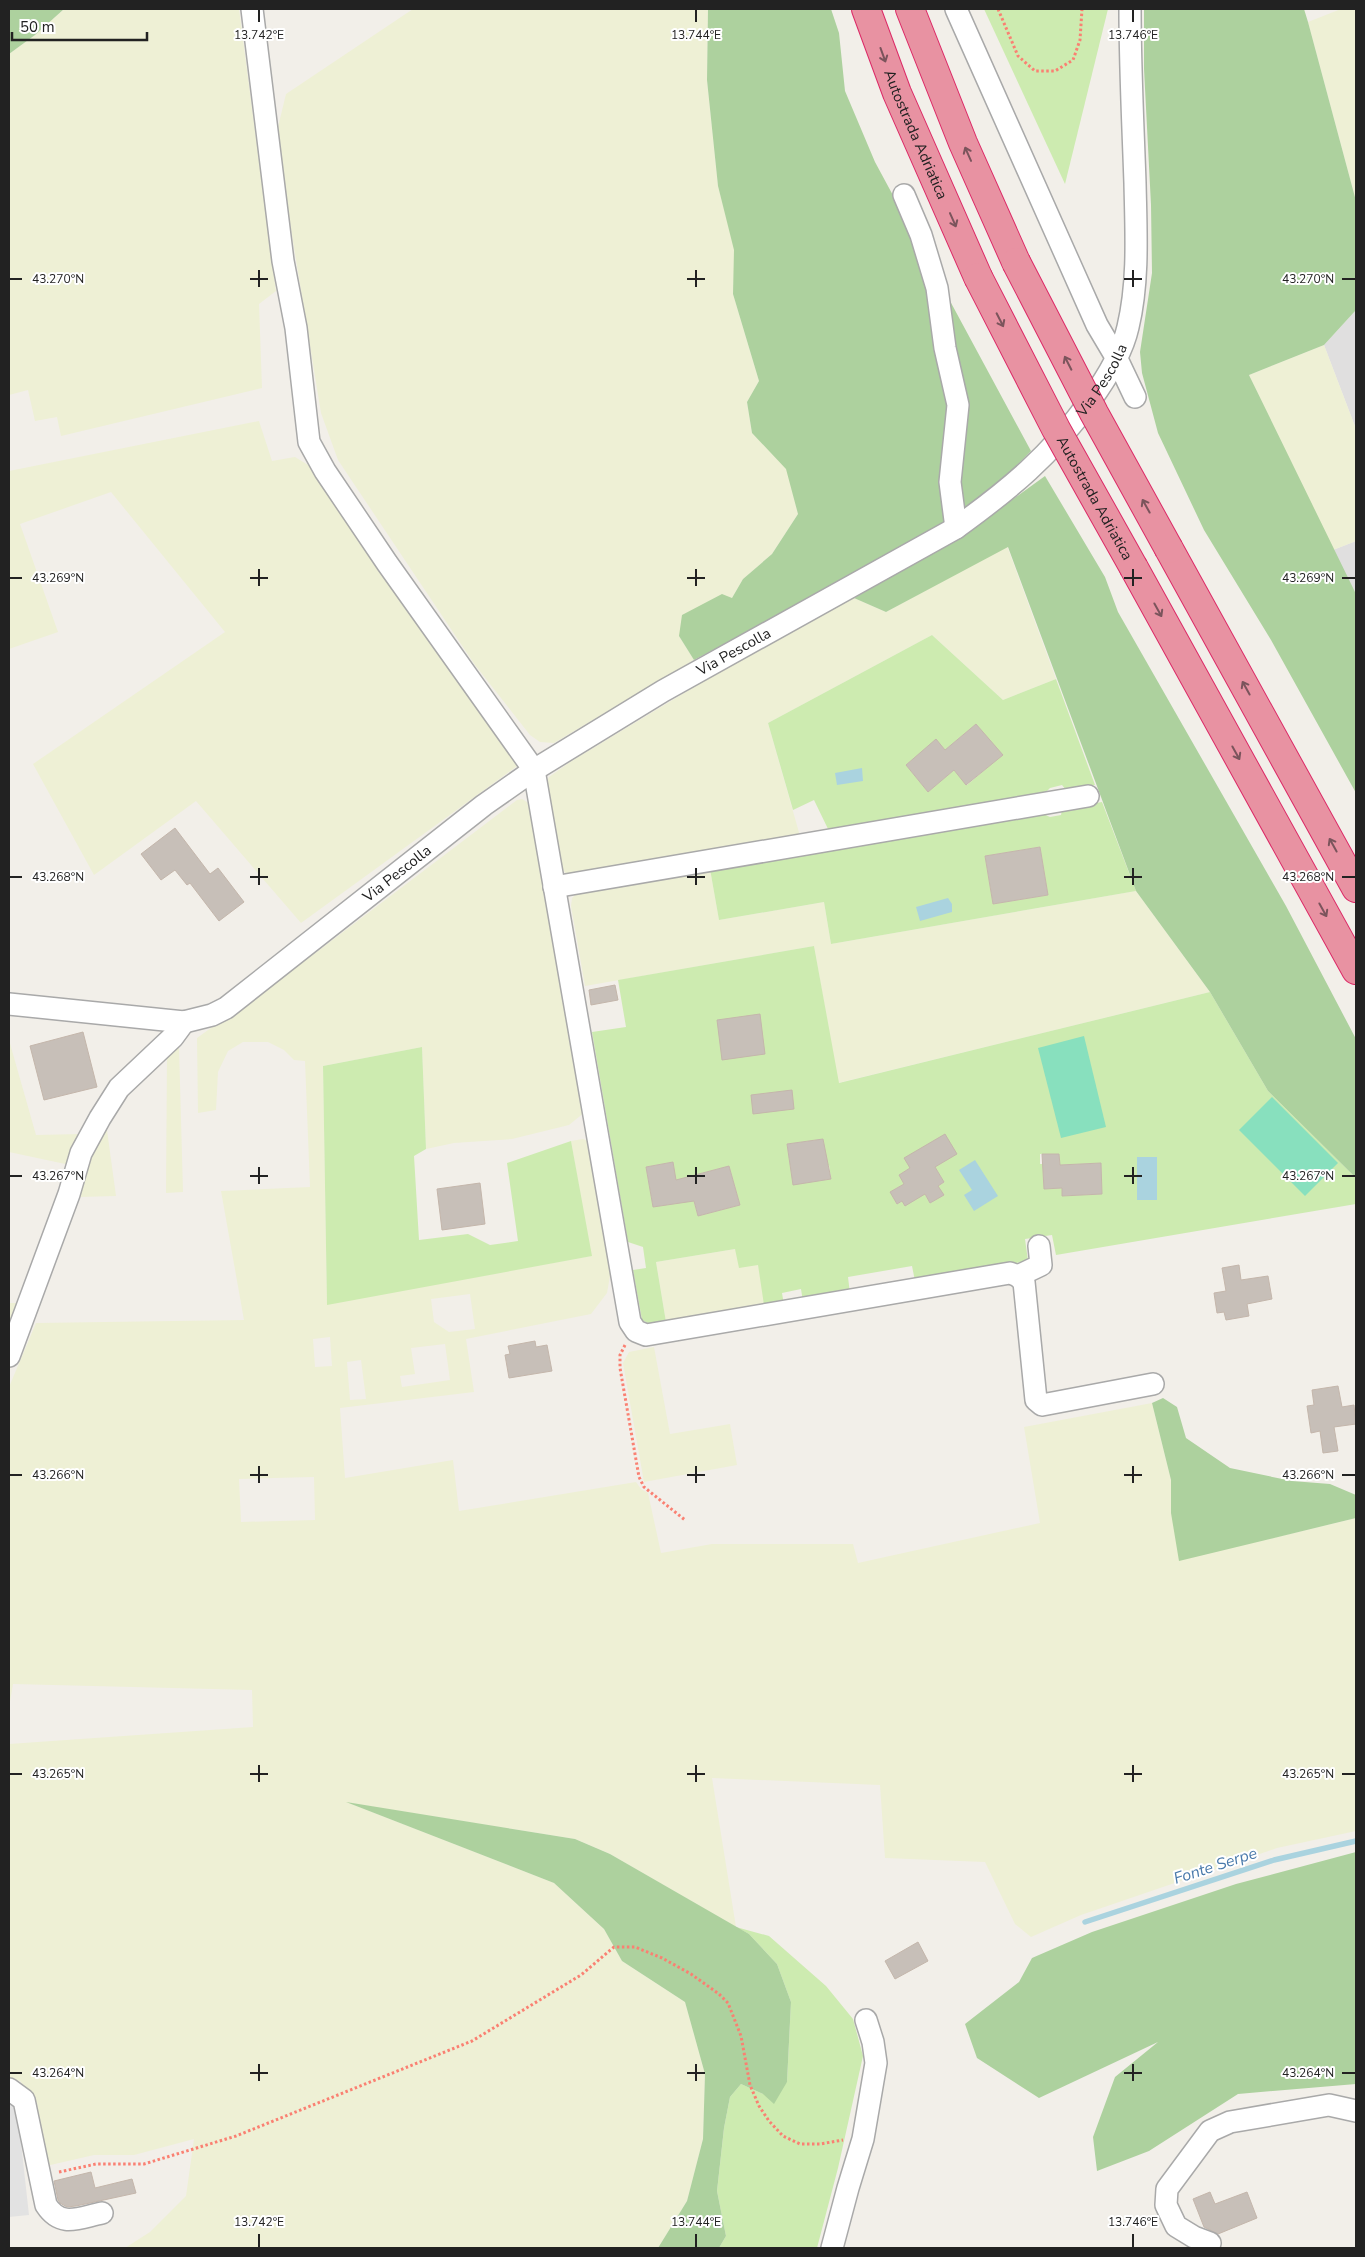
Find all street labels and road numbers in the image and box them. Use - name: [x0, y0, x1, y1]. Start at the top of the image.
- street label: Autostrada Adriatica: [879, 67, 952, 202]
- street label: Via Pescolla: [1071, 341, 1132, 421]
- street label: Autostrada Adriatica: [1052, 432, 1138, 564]
- street label: Via Pescolla: [692, 623, 774, 681]
- street label: Via Pescolla: [358, 840, 435, 907]

